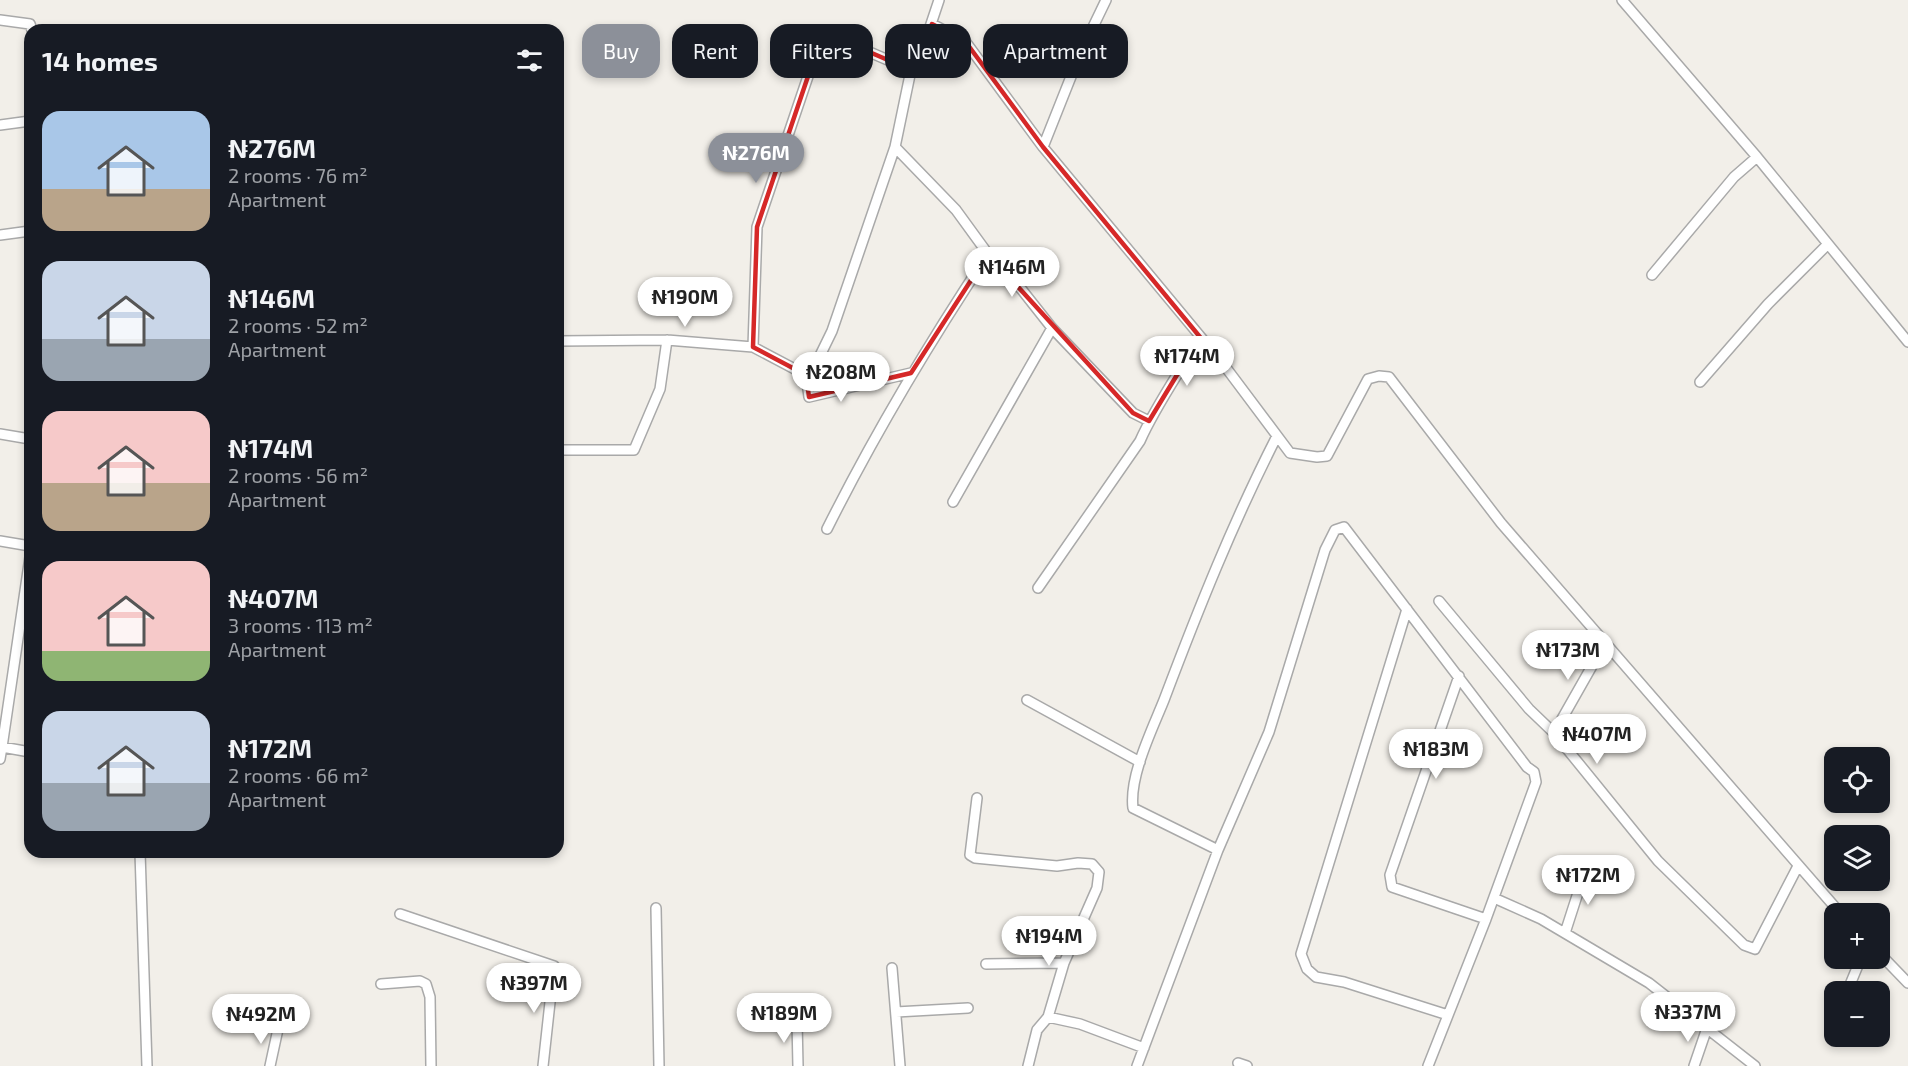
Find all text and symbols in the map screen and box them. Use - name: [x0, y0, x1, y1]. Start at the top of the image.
- chip: Buy: [582, 24, 660, 78]
- chip: Rent: [672, 24, 758, 78]
- chip: Filters: [770, 24, 873, 78]
- chip: New: [885, 24, 971, 78]
- chip: Apartment: [983, 24, 1128, 78]
- icon: filters: [513, 44, 546, 77]
- text: 14 homes: [42, 45, 158, 76]
- text: ₦276M: [228, 132, 316, 163]
- pin: ₦276M: [714, 133, 798, 184]
- icon: home: [90, 135, 162, 207]
- text: ₦276M: [722, 140, 790, 164]
- text: 2 rooms · 76 m²: [228, 163, 367, 187]
- text: Apartment: [228, 187, 326, 211]
- pin: ₦146M: [970, 247, 1054, 298]
- text: ₦146M: [979, 254, 1045, 278]
- pin: ₦190M: [643, 277, 727, 328]
- text: ₦146M: [228, 282, 315, 313]
- text: ₦190M: [652, 284, 718, 308]
- icon: home: [90, 285, 162, 357]
- text: 2 rooms · 52 m²: [228, 313, 368, 337]
- pin: ₦174M: [1145, 336, 1229, 387]
- text: Apartment: [228, 337, 326, 361]
- text: ₦174M: [1154, 343, 1220, 367]
- pin: ₦208M: [799, 352, 883, 403]
- text: ₦208M: [806, 359, 876, 383]
- text: ₦174M: [228, 432, 313, 463]
- icon: home: [90, 435, 162, 507]
- text: 2 rooms · 56 m²: [228, 463, 368, 487]
- text: Apartment: [228, 487, 326, 511]
- text: ₦407M: [228, 582, 319, 613]
- icon: home: [90, 585, 162, 657]
- text: 3 rooms · 113 m²: [228, 613, 373, 637]
- pin: ₦173M: [1526, 630, 1610, 681]
- text: Apartment: [228, 637, 326, 661]
- text: ₦173M: [1536, 637, 1600, 661]
- pin: ₦407M: [1555, 714, 1639, 765]
- text: ₦407M: [1562, 721, 1632, 745]
- pin: ₦183M: [1394, 729, 1478, 780]
- text: ₦172M: [228, 732, 312, 763]
- icon: home: [90, 735, 162, 807]
- text: ₦183M: [1403, 736, 1469, 760]
- map controls: [1824, 747, 1890, 1047]
- button: locate: [1824, 747, 1890, 813]
- text: 2 rooms · 66 m²: [228, 763, 369, 787]
- text: Apartment: [228, 787, 326, 811]
- button: layers: [1824, 825, 1890, 891]
- pin: ₦172M: [1546, 855, 1630, 906]
- text: ₦172M: [1556, 862, 1620, 886]
- button: +: [1824, 903, 1890, 969]
- pin: ₦194M: [1007, 916, 1091, 967]
- text: ₦194M: [1016, 923, 1082, 947]
- pin: ₦397M: [492, 963, 576, 1014]
- text: ₦397M: [500, 970, 568, 994]
- button: −: [1824, 981, 1890, 1047]
- pin: ₦337M: [1646, 992, 1730, 1043]
- pin: ₦189M: [742, 993, 826, 1044]
- pin: ₦492M: [219, 994, 303, 1045]
- text: ₦337M: [1655, 999, 1722, 1023]
- text: ₦189M: [751, 1000, 817, 1024]
- text: ₦492M: [226, 1001, 296, 1025]

